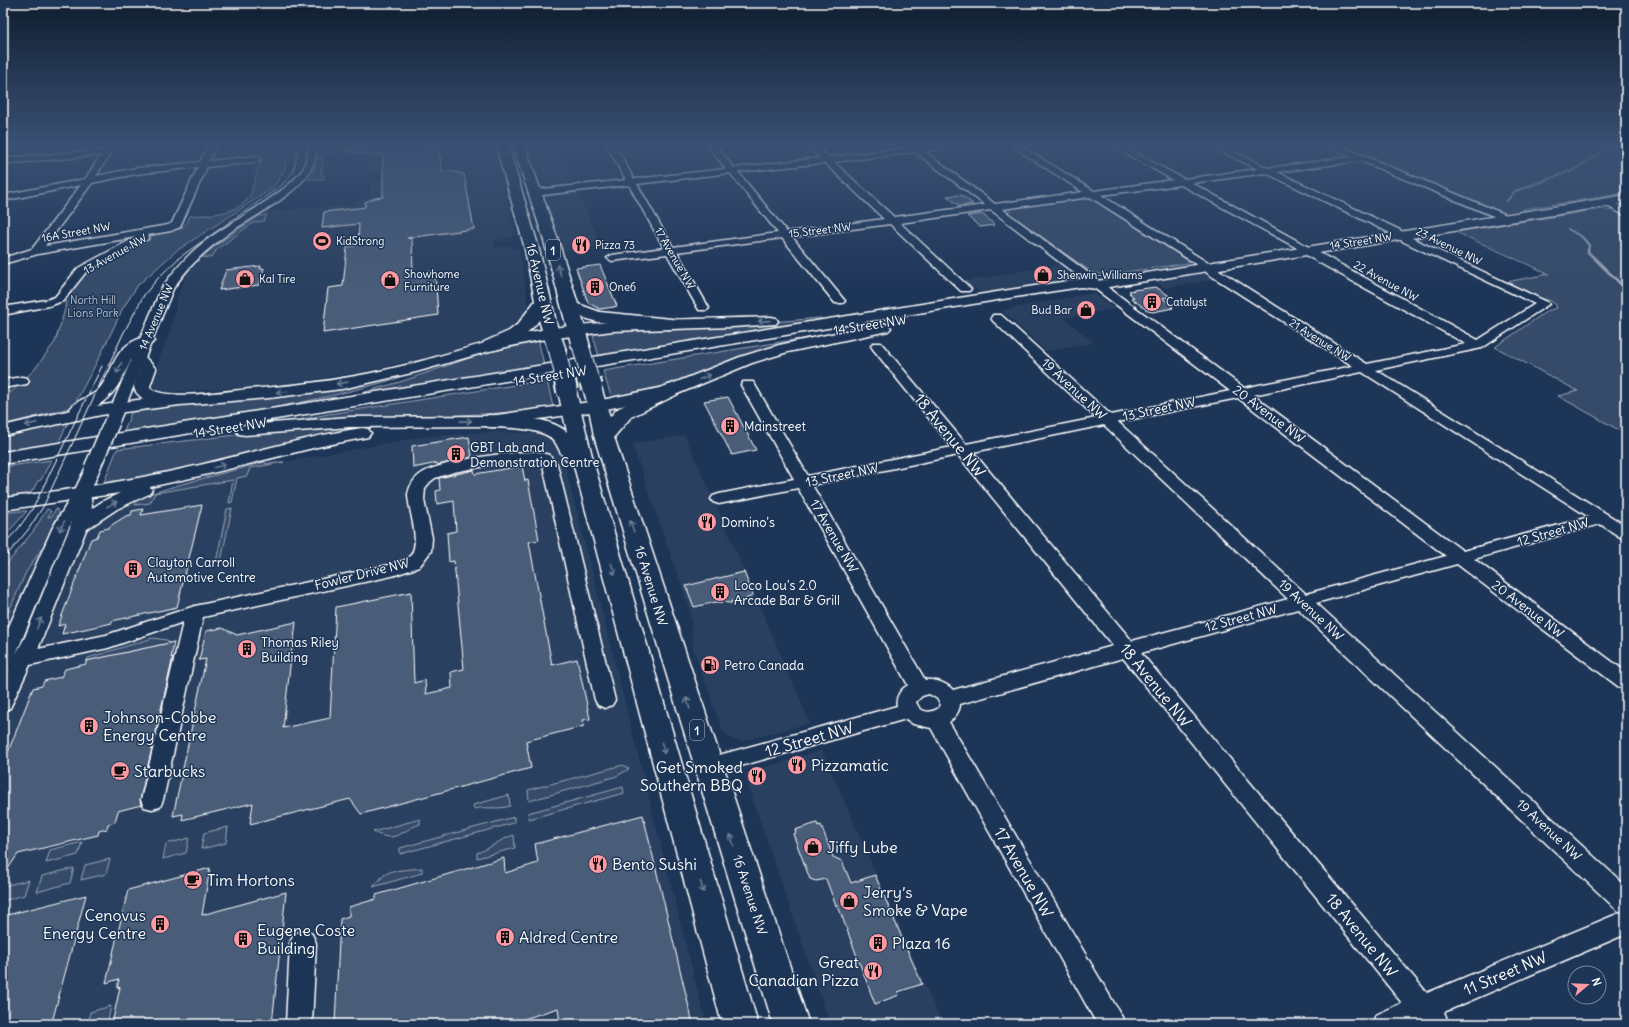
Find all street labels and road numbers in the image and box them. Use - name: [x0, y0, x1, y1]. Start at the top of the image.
- street label: 16A Street NW: [40, 219, 112, 245]
- street label: 15 Street NW: [788, 219, 852, 241]
- street label: 17 Avenue NW: [652, 224, 698, 292]
- street label: 23 Avenue NW: [1414, 224, 1484, 268]
- street label: 14 Street NW: [1329, 229, 1393, 253]
- street label: 13 Avenue NW: [81, 231, 149, 277]
- road number: 1: [546, 240, 560, 260]
- street label: 16 Avenue NW: [522, 242, 558, 327]
- street label: 22 Avenue NW: [1351, 257, 1421, 305]
- street label: 14 Avenue NW: [136, 282, 176, 352]
- street label: 14 Street NW: [832, 311, 908, 339]
- street label: 21 Avenue NW: [1287, 315, 1353, 365]
- street label: 19 Avenue NW: [1038, 354, 1110, 424]
- street label: 14 Street NW: [512, 362, 588, 390]
- street label: 20 Avenue NW: [1229, 381, 1309, 447]
- street label: 18 Avenue NW: [910, 389, 990, 481]
- street label: 13 Street NW: [1121, 393, 1197, 425]
- street label: 14 Street NW: [192, 414, 268, 442]
- street label: 13 Street NW: [804, 459, 880, 491]
- street label: 17 Avenue NW: [806, 496, 862, 576]
- street label: 12 Street NW: [1515, 514, 1591, 550]
- street label: 16 Avenue NW: [631, 544, 671, 628]
- street label: Fowler Drive NW: [313, 554, 411, 594]
- street label: 19 Avenue NW: [1275, 575, 1347, 645]
- street label: 20 Avenue NW: [1488, 576, 1568, 642]
- street label: 12 Street NW: [1203, 600, 1279, 636]
- street label: 18 Avenue NW: [1116, 639, 1196, 731]
- street label: 12 Street NW: [762, 717, 856, 761]
- road number: 1: [690, 720, 704, 740]
- street label: 19 Avenue NW: [1513, 795, 1585, 865]
- street label: 17 Avenue NW: [990, 823, 1058, 921]
- street label: 16 Avenue NW: [729, 853, 771, 937]
- street label: 18 Avenue NW: [1322, 889, 1402, 981]
- street label: 11 Street NW: [1460, 946, 1550, 1000]

